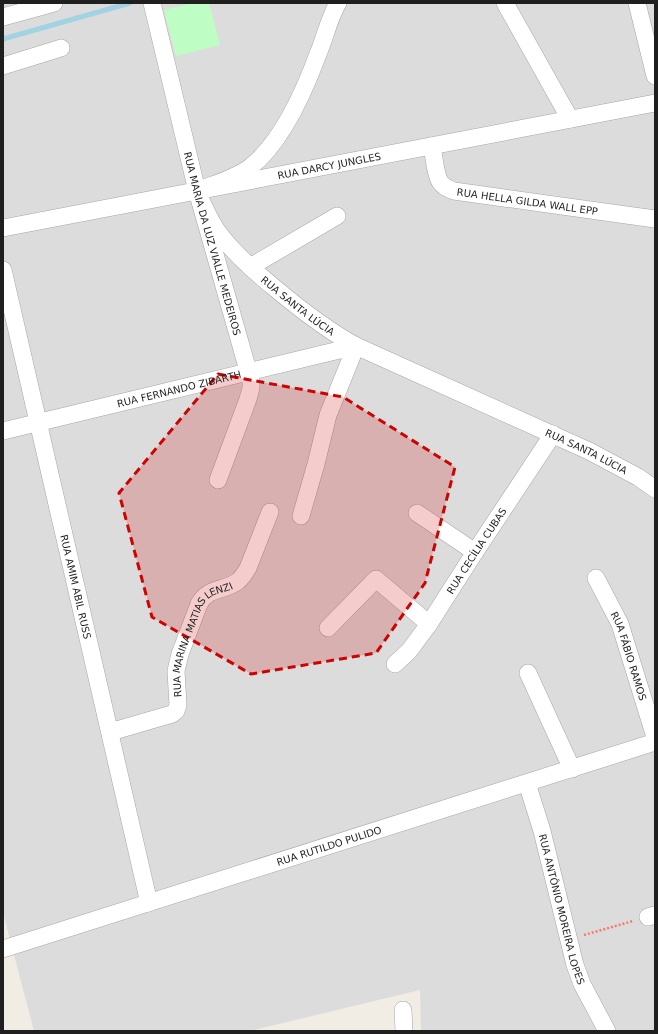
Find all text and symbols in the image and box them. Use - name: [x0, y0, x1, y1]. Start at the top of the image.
- street label: RUA MARIA DA LUZ VIALLE MEDEIROS: [182, 151, 243, 337]
- street label: RUA DARCY JUNGLES: [277, 151, 382, 181]
- street label: RUA HELLA GILDA WALL EPP: [456, 186, 599, 217]
- street label: RUA SANTA LÚCIA: [259, 274, 337, 338]
- street label: RUA FERNANDO ZIBARTH: [116, 369, 242, 409]
- street label: RUA SANTA LÚCIA: [543, 427, 629, 476]
- street label: RUA CECÍLIA CUBAS: [445, 506, 509, 596]
- street label: RUA AMIM ABIL RUSS: [58, 533, 93, 640]
- street label: RUA MARINA MATIAS LENZI: [171, 580, 234, 697]
- street label: RUA FÁBIO RAMOS: [608, 610, 648, 702]
- street label: RUA RUTILDO PULIDO: [275, 824, 383, 868]
- street label: RUA ANTÔNIO MOREIRA LOPES: [537, 833, 587, 986]

